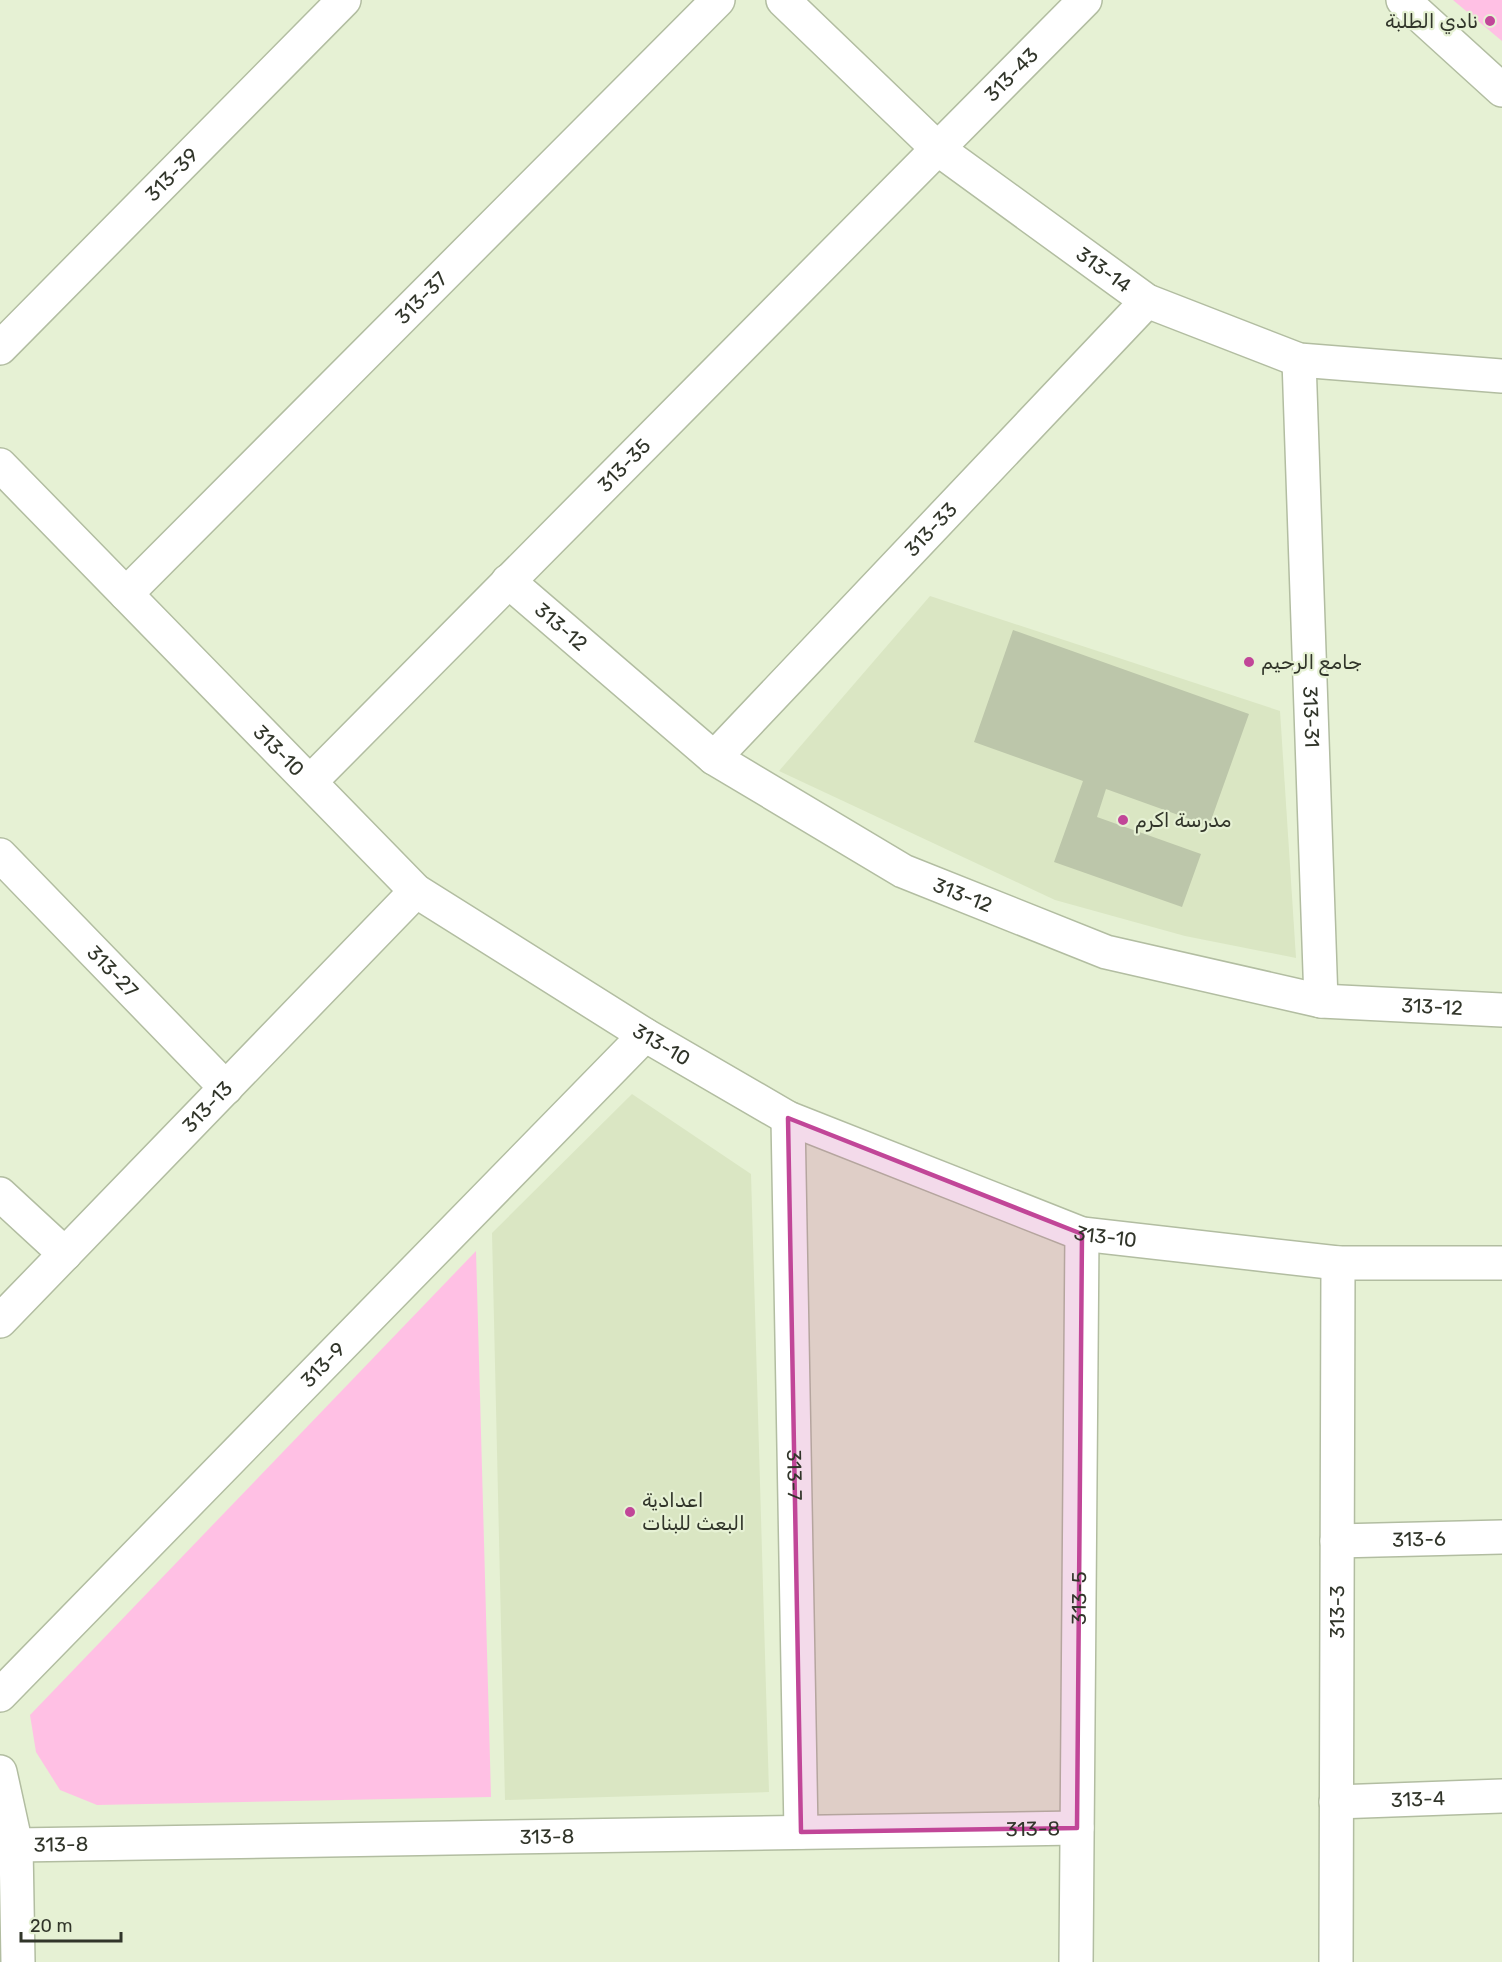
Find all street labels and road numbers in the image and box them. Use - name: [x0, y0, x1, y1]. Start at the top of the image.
- street label: 313-43: [979, 43, 1043, 107]
- street label: 313-39: [140, 143, 203, 206]
- street label: 313-14: [1072, 242, 1136, 298]
- street label: 313-37: [390, 267, 452, 329]
- street label: 313-35: [592, 434, 656, 497]
- street label: 313-33: [899, 497, 962, 561]
- street label: 313-12: [530, 597, 592, 656]
- street label: 313-31: [1298, 686, 1324, 748]
- street label: 313-10: [248, 720, 309, 781]
- street label: 313-12: [930, 872, 996, 917]
- street label: 313-27: [82, 940, 143, 1002]
- street label: 313-12: [1401, 993, 1463, 1020]
- street label: 313-10: [628, 1018, 695, 1071]
- street label: 313-13: [177, 1076, 237, 1137]
- street label: 313-10: [1071, 1220, 1138, 1252]
- street label: 313-9: [296, 1337, 350, 1392]
- street label: 313-7: [782, 1449, 807, 1501]
- street label: 313-6: [1392, 1526, 1446, 1552]
- street label: 313-5: [1067, 1571, 1091, 1625]
- street label: 313-3: [1325, 1585, 1349, 1639]
- street label: 313-4: [1390, 1786, 1446, 1812]
- street label: 313-8: [1005, 1816, 1060, 1841]
- street label: 313-8: [519, 1824, 574, 1849]
- street label: 313-8: [33, 1832, 89, 1857]

